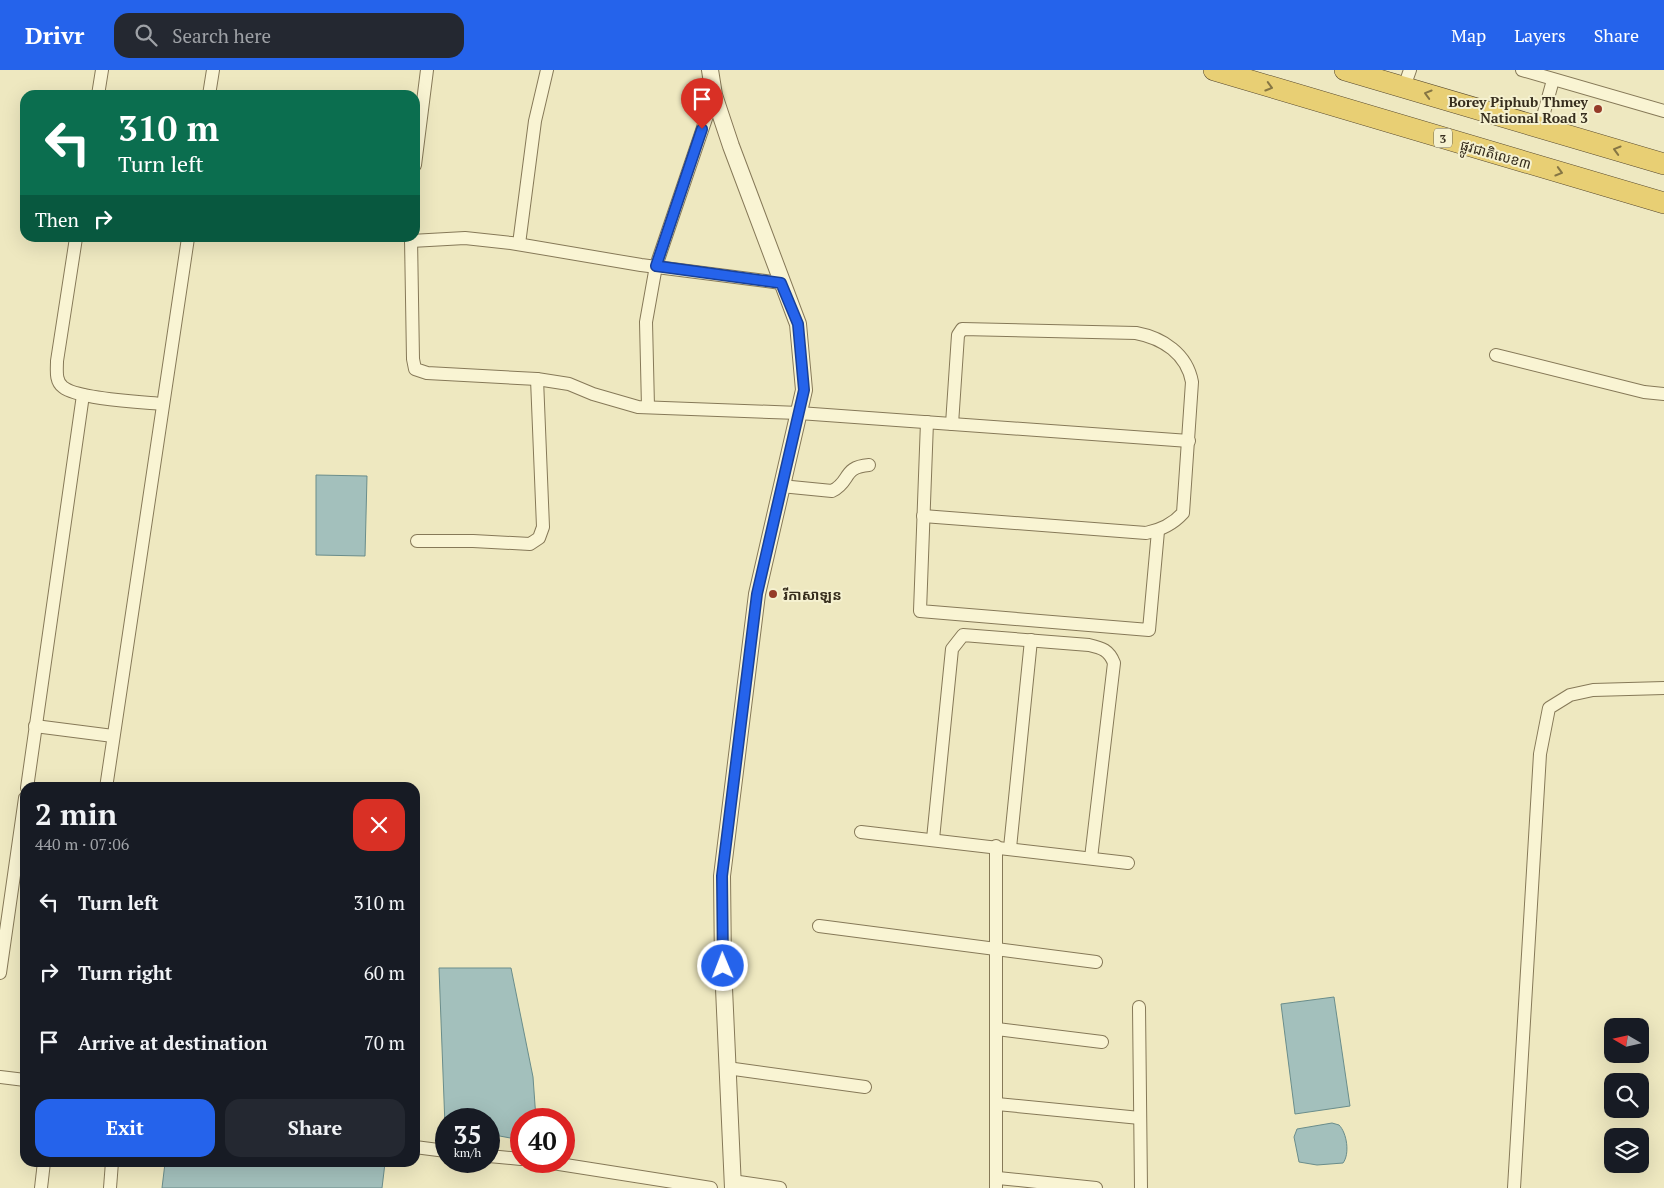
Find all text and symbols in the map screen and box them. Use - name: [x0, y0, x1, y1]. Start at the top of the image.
- search box: [114, 13, 464, 58]
- text: Drivr: [25, 19, 84, 51]
- icon: search: [132, 21, 160, 49]
- text: Search here: [172, 23, 271, 48]
- text: Map: [1451, 23, 1486, 47]
- text: Layers: [1514, 23, 1566, 47]
- text: Share: [1594, 23, 1639, 47]
- pin: [681, 78, 723, 129]
- one-way arrow: [1264, 81, 1272, 91]
- icon: arrive: [688, 85, 716, 113]
- one-way arrow: [1424, 90, 1432, 100]
- place label: Borey Piphub Thmey National Road 3: [1448, 92, 1589, 127]
- marker: Borey Piphub Thmey National Road 3: [1592, 103, 1604, 115]
- text: 310 m: [118, 105, 219, 151]
- icon: left: [35, 110, 100, 175]
- road number: 3: [1434, 128, 1452, 148]
- street label: ផ្លូវជាតិលេខ៣: [1457, 135, 1534, 176]
- one-way arrow: [1613, 145, 1622, 156]
- text: Turn left: [118, 149, 204, 178]
- one-way arrow: [1554, 167, 1563, 177]
- icon: right: [89, 205, 117, 233]
- text: Then: [35, 207, 79, 232]
- place label: រីកាសាឡន: [782, 585, 842, 604]
- marker: រីកាសាឡន: [767, 588, 779, 600]
- text: 2 min: [35, 794, 117, 834]
- button: close: [353, 799, 405, 851]
- text: 440 m · 07:06: [35, 833, 129, 855]
- icon: left: [35, 888, 63, 916]
- text: Turn left: [78, 890, 159, 915]
- text: 310 m: [354, 890, 405, 915]
- position arrow: [696, 939, 748, 991]
- icon: right: [35, 958, 63, 986]
- text: Turn right: [78, 960, 172, 985]
- text: 60 m: [364, 960, 405, 985]
- north arrow: [1604, 1018, 1649, 1062]
- map controls: [1604, 1018, 1649, 1173]
- icon: arrive: [35, 1028, 63, 1056]
- text: Arrive at destination: [78, 1030, 267, 1055]
- text: 70 m: [364, 1030, 405, 1055]
- button: search: [1604, 1073, 1649, 1118]
- button: Exit: [35, 1099, 215, 1157]
- button: Share: [225, 1099, 405, 1157]
- speed limit sign: 40: [510, 1108, 575, 1173]
- text: 35: [453, 1118, 482, 1151]
- button: layers: [1604, 1128, 1649, 1173]
- text: km/h: [454, 1145, 481, 1160]

